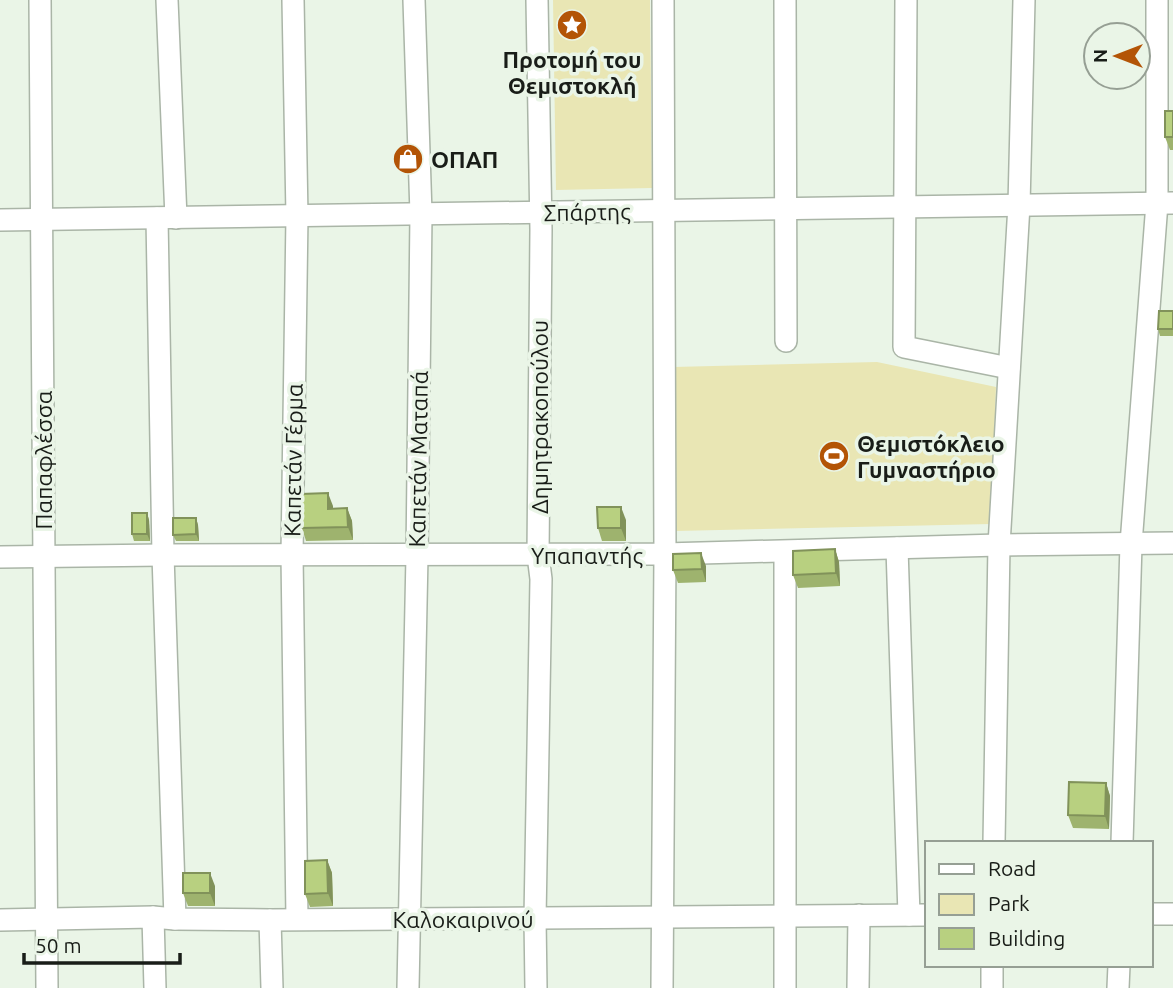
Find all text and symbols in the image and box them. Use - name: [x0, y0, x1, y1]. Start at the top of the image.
- place icon: Προτομή του Θεμιστοκλή: [555, 8, 589, 42]
- north arrow: [1082, 21, 1152, 91]
- place label: Προτομή του Θεμιστοκλή: [503, 47, 641, 98]
- text: N: [1089, 49, 1111, 63]
- shop icon: ΟΠΑΠ: [391, 142, 425, 176]
- place label: ΟΠΑΠ: [431, 147, 498, 172]
- street label: Σπάρτης: [543, 199, 631, 226]
- street label: Δημητρακοπούλου: [527, 320, 552, 514]
- street label: Καπετάν Ματαπά: [404, 370, 432, 548]
- street label: Καπετάν Γέρμα: [279, 383, 307, 537]
- street label: Παπαφλέσσα: [31, 390, 56, 529]
- place label: Θεμιστόκλειο Γυμναστήριο: [857, 431, 1005, 482]
- sports icon: Θεμιστόκλειο Γυμναστήριο: [817, 439, 851, 473]
- street label: Υπαπαντής: [531, 543, 643, 569]
- legend: [925, 841, 1152, 967]
- text: Road: [988, 856, 1036, 880]
- text: Park: [988, 891, 1030, 915]
- street label: Καλοκαιρινού: [392, 907, 534, 932]
- scale bar: [24, 922, 180, 966]
- text: Building: [988, 926, 1065, 950]
- text: 50 m: [35, 933, 82, 957]

